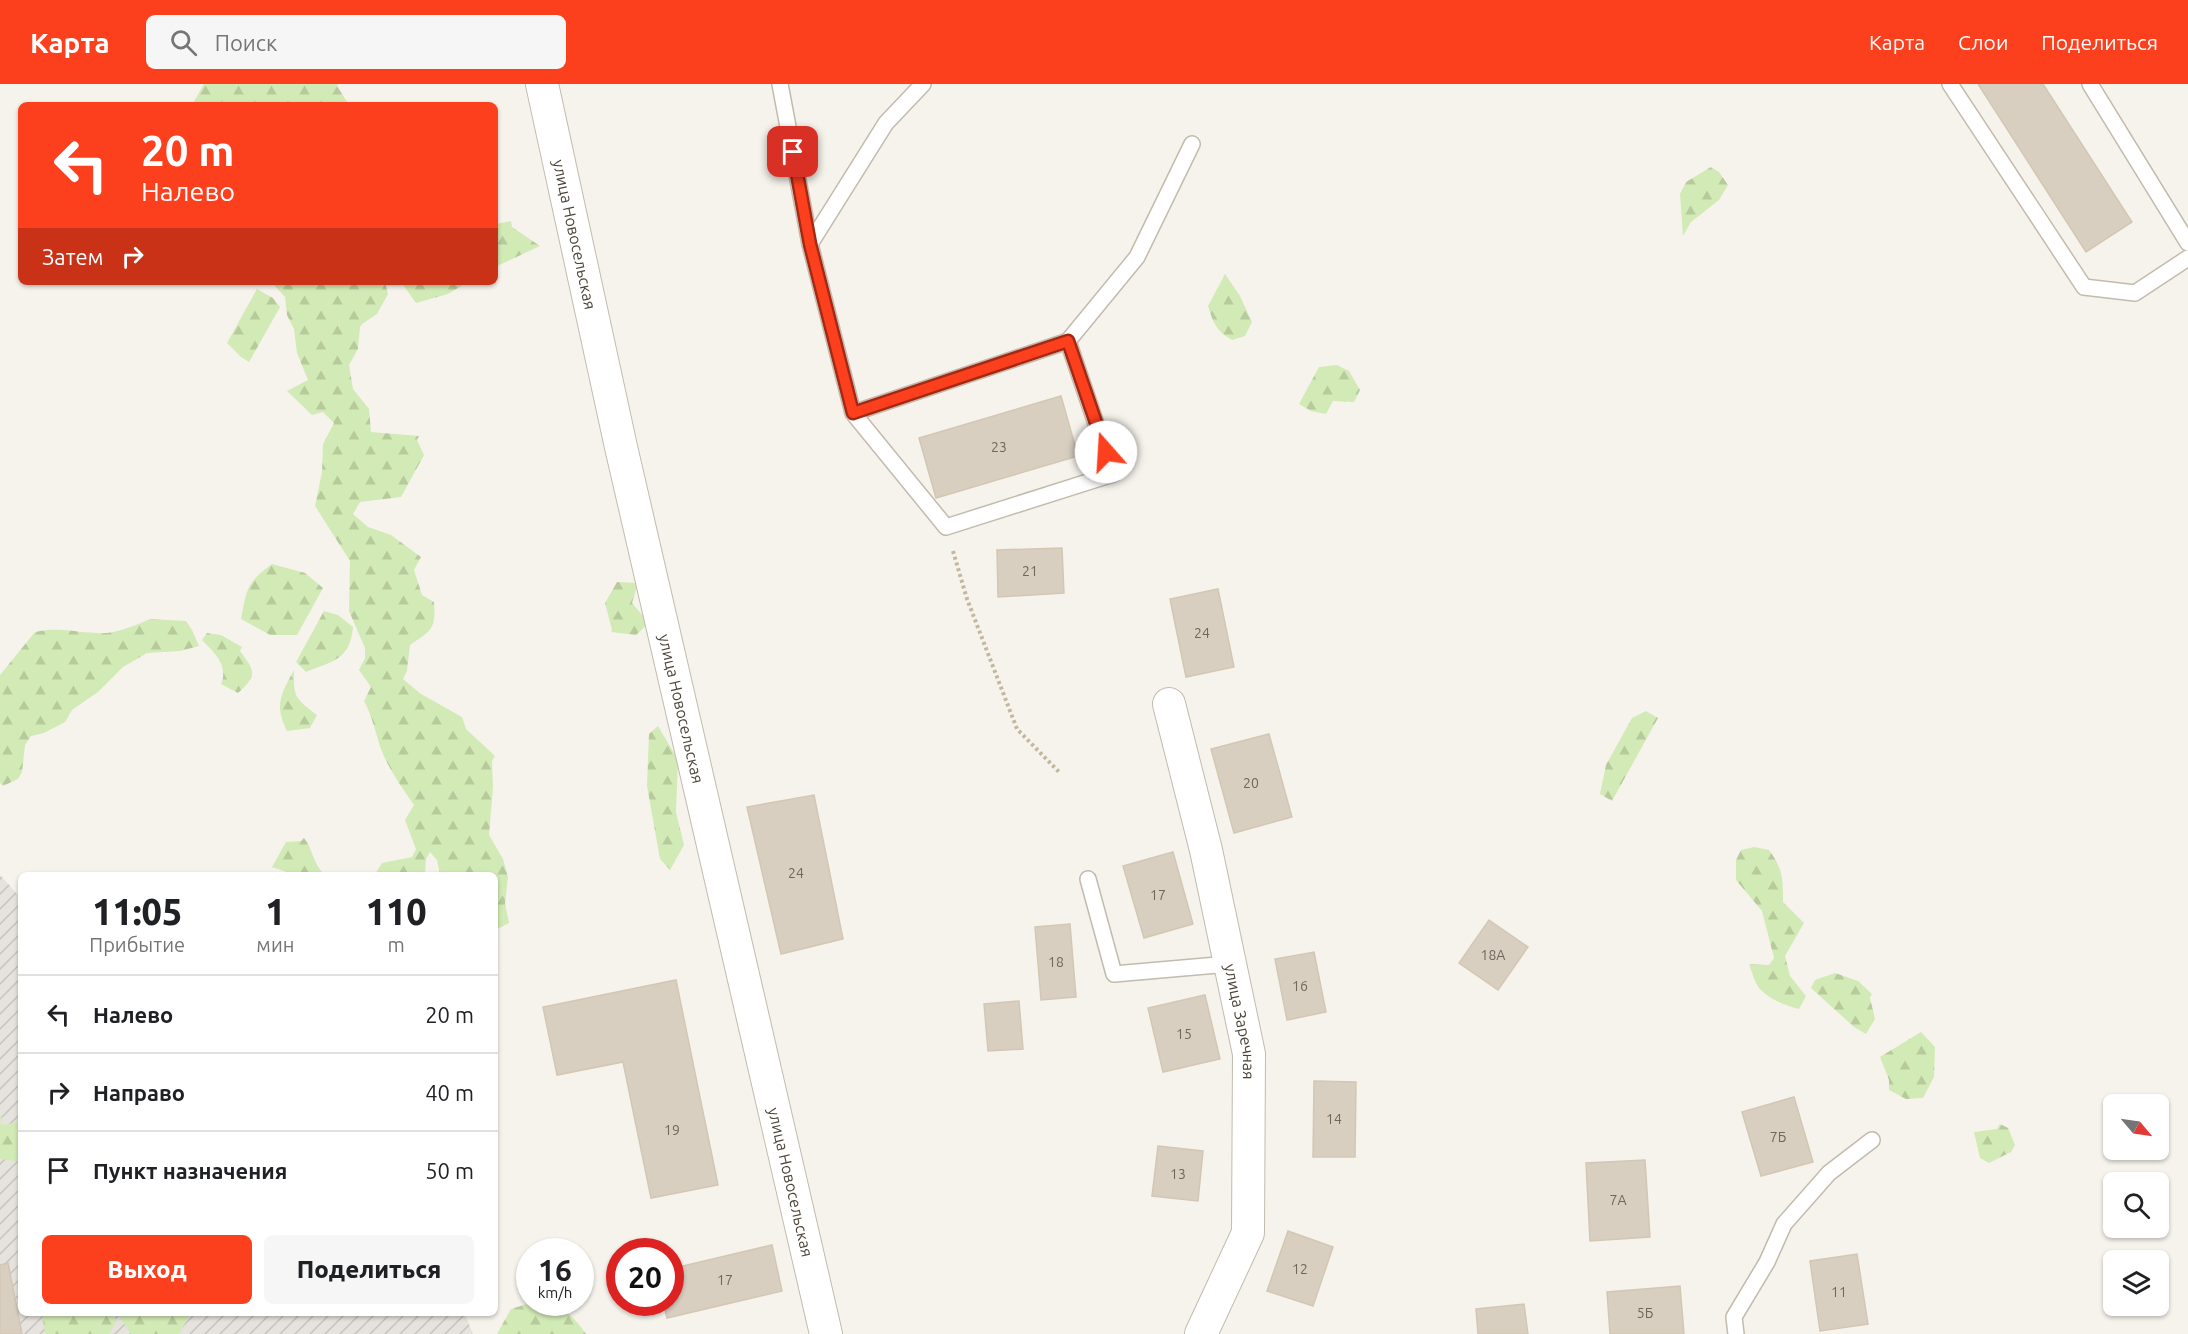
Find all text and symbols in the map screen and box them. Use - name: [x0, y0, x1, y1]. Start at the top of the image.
- search box: [146, 15, 566, 69]
- icon: search: [167, 26, 200, 59]
- text: Карта: [30, 27, 110, 58]
- text: Поиск: [215, 30, 277, 55]
- text: Карта: [1869, 30, 1925, 54]
- text: Слои: [1958, 30, 2008, 54]
- text: Поделиться: [2041, 30, 2158, 54]
- icon: left: [42, 126, 120, 204]
- pin: [767, 126, 818, 177]
- text: 20 m: [141, 127, 235, 174]
- icon: arrive: [776, 135, 809, 168]
- street label: улица Новосельская: [550, 158, 600, 311]
- text: Налево: [141, 176, 235, 206]
- icon: right: [116, 240, 149, 273]
- text: Затем: [42, 244, 104, 269]
- position arrow: [1074, 420, 1138, 484]
- house number: 23: [991, 439, 1007, 455]
- house number: 21: [1022, 563, 1038, 579]
- house number: 24: [1194, 625, 1210, 641]
- street label: улица Новосельская: [655, 632, 707, 785]
- house number: 20: [1243, 775, 1259, 791]
- house number: 24: [788, 865, 804, 881]
- house number: 17: [1150, 887, 1166, 903]
- text: 11:05: [92, 891, 182, 932]
- text: 1: [265, 891, 286, 932]
- text: 110: [366, 891, 427, 932]
- text: Прибытие: [89, 933, 185, 956]
- text: мин: [256, 933, 294, 956]
- text: m: [388, 933, 405, 956]
- house number: 18А: [1481, 947, 1505, 963]
- house number: 18: [1048, 954, 1064, 970]
- street label: улица Заречная: [1221, 962, 1258, 1080]
- house number: 16: [1292, 978, 1308, 994]
- icon: left: [42, 998, 75, 1031]
- text: Налево: [93, 1002, 173, 1027]
- text: 20 m: [425, 1002, 474, 1027]
- house number: 15: [1176, 1026, 1192, 1042]
- icon: right: [42, 1076, 75, 1109]
- text: Направо: [93, 1080, 185, 1105]
- text: 40 m: [425, 1080, 474, 1105]
- north arrow: [2103, 1094, 2169, 1160]
- map controls: [2103, 1094, 2169, 1316]
- street label: улица Новосельская: [765, 1106, 817, 1259]
- house number: 14: [1326, 1111, 1342, 1127]
- house number: 19: [664, 1122, 680, 1138]
- house number: 7Б: [1770, 1129, 1786, 1145]
- icon: arrive: [42, 1154, 75, 1187]
- text: Пункт назначения: [93, 1158, 287, 1183]
- text: 50 m: [425, 1158, 474, 1183]
- house number: 13: [1170, 1166, 1186, 1182]
- button: search: [2103, 1172, 2169, 1238]
- house number: 7А: [1610, 1192, 1627, 1208]
- button: Выход: [42, 1235, 252, 1304]
- button: Поделиться: [264, 1235, 474, 1304]
- speed limit sign: 20: [606, 1238, 684, 1316]
- button: layers: [2103, 1250, 2169, 1316]
- text: 16: [538, 1253, 572, 1287]
- house number: 12: [1292, 1261, 1308, 1277]
- house number: 17: [717, 1272, 733, 1288]
- text: km/h: [538, 1284, 572, 1301]
- house number: 11: [1831, 1284, 1847, 1300]
- house number: 5Б: [1637, 1305, 1653, 1321]

